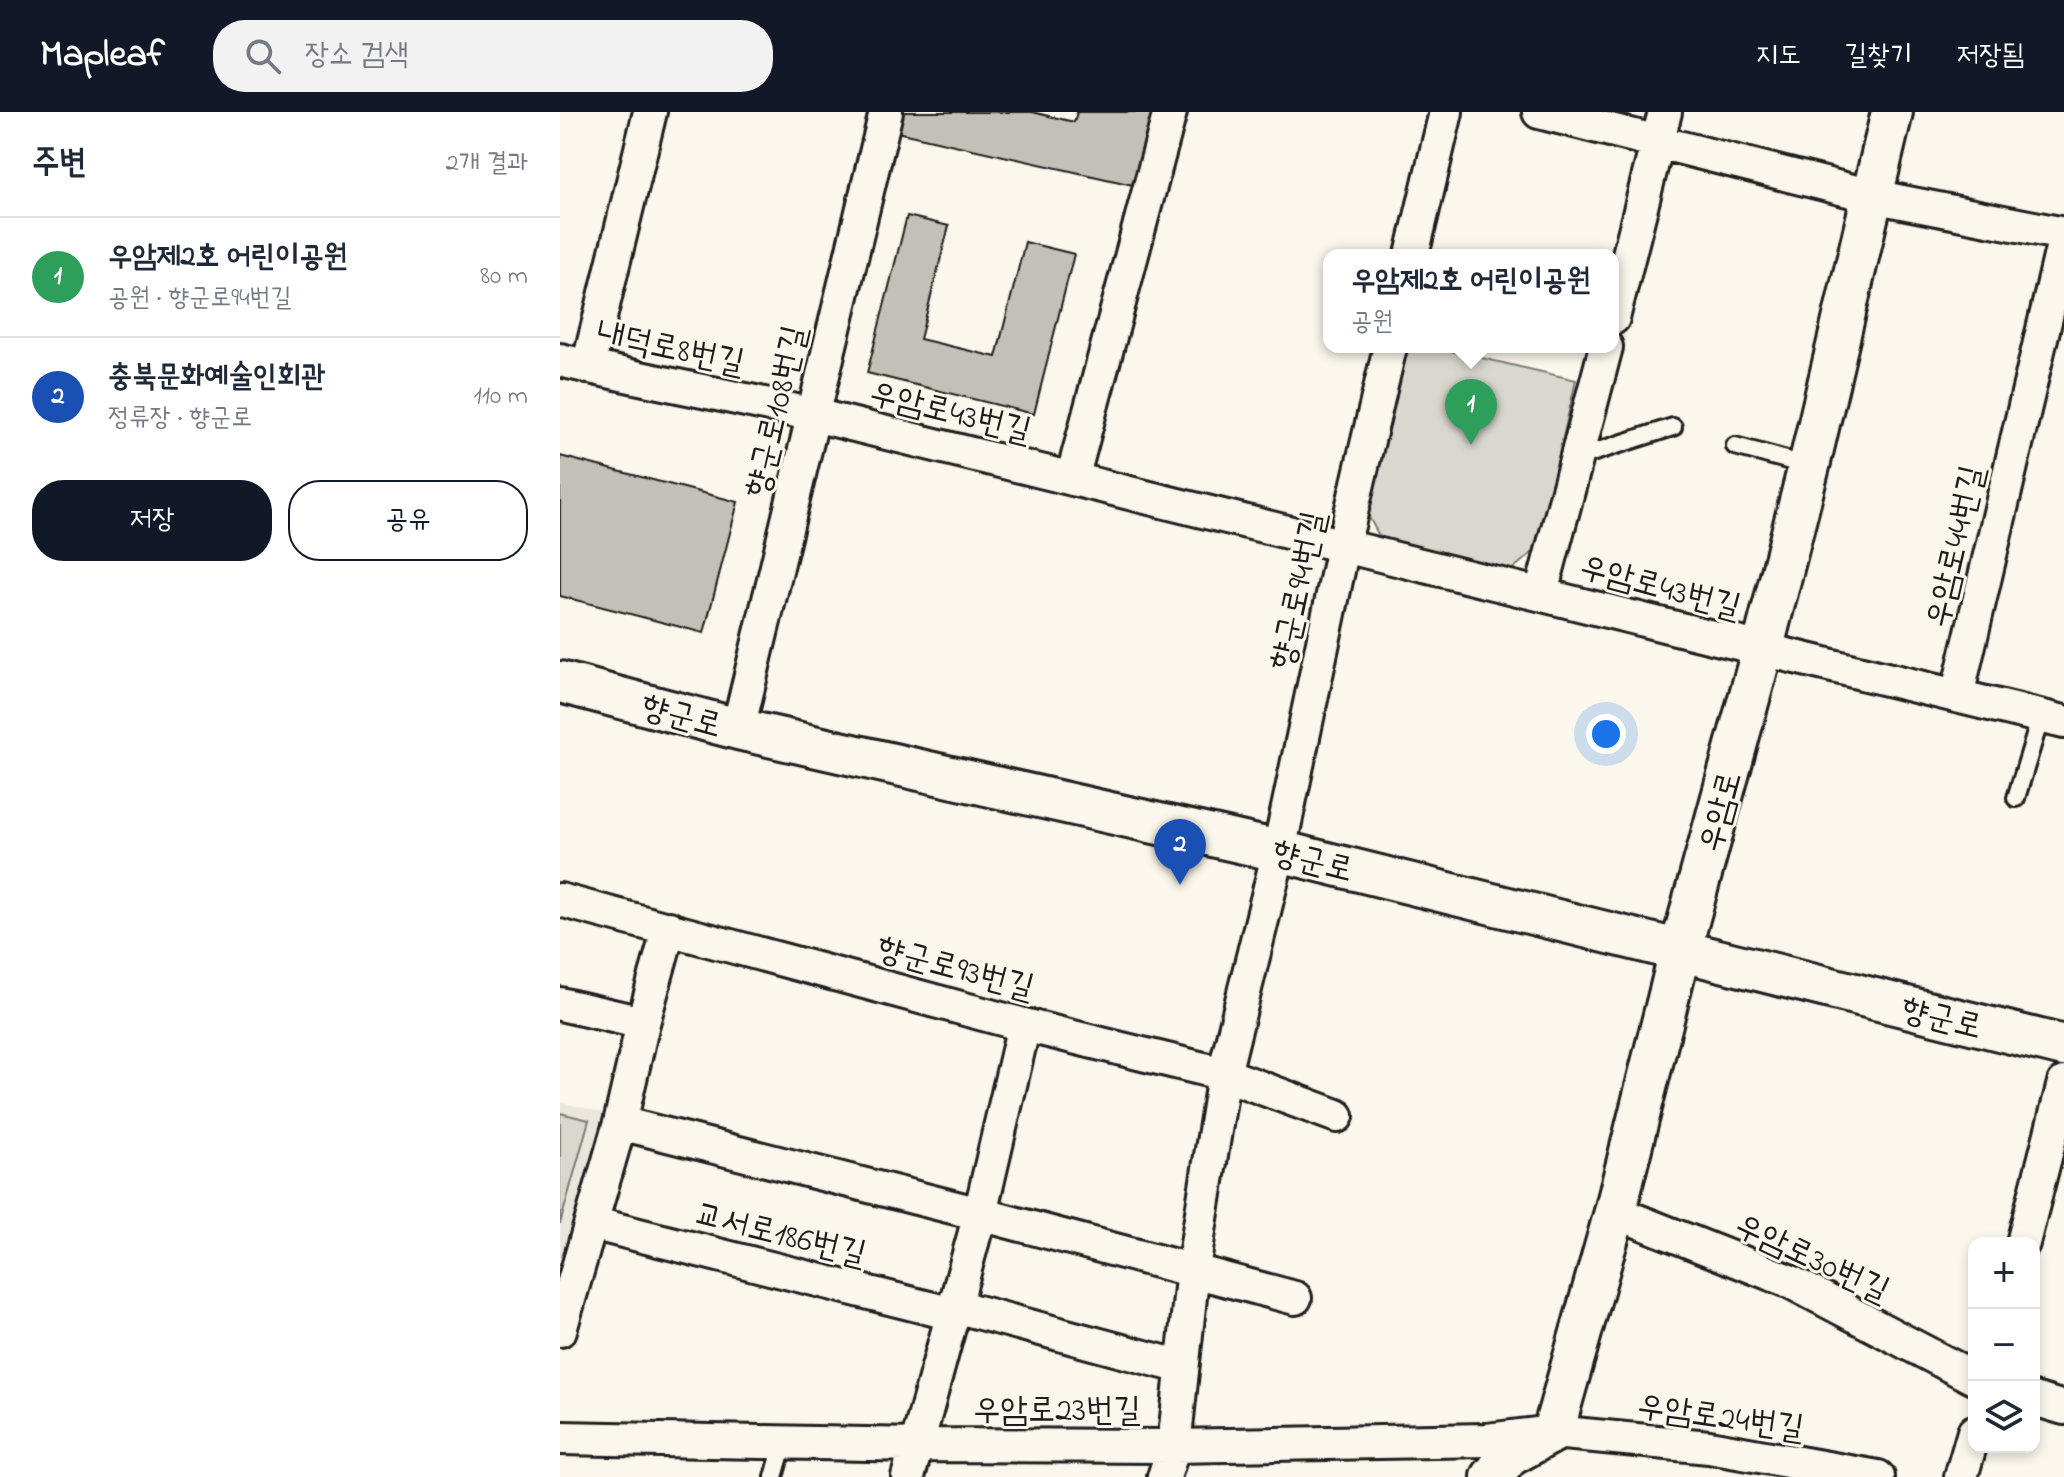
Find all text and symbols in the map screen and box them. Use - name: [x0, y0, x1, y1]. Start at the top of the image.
- search box: [213, 20, 773, 92]
- text: Mapleaf: [40, 28, 165, 84]
- icon: search: [241, 34, 285, 78]
- text: 장소 검색: [305, 34, 409, 78]
- text: 지도: [1756, 36, 1801, 77]
- text: 길찾기: [1845, 36, 1912, 77]
- text: 저장됨: [1956, 36, 2024, 77]
- text: 주변: [32, 139, 87, 189]
- text: 2개 결과: [446, 145, 528, 183]
- text: 우암제2호 어린이공원: [108, 236, 348, 280]
- popup: [1323, 249, 1619, 353]
- text: 1: [54, 258, 62, 296]
- text: 80 m: [480, 258, 528, 296]
- text: 우암제2호 어린이공원: [1351, 260, 1591, 304]
- text: 공원 · 향군로94번길: [108, 280, 292, 318]
- text: 공원: [1351, 304, 1393, 342]
- street label: 내덕로8번길: [592, 310, 749, 390]
- street label: 향군로108번길: [734, 321, 822, 503]
- text: 충북문화예술인회관: [108, 356, 325, 400]
- street label: 우암로43번길: [864, 370, 1036, 458]
- text: 2: [52, 378, 64, 416]
- text: 110 m: [474, 378, 528, 416]
- pin: 1: [1445, 379, 1497, 445]
- text: 정류장 · 향군로: [108, 400, 252, 438]
- street label: 우암로44번길: [1914, 461, 2000, 633]
- button: 저장: [32, 480, 272, 561]
- button: 공유: [288, 480, 528, 561]
- street label: 향군로94번길: [1259, 507, 1341, 675]
- street label: 우암로43번길: [1574, 543, 1746, 634]
- street label: 향군로: [635, 683, 727, 753]
- your location: [1586, 714, 1626, 754]
- street label: 우암로: [1687, 766, 1757, 858]
- pin: 2: [1154, 819, 1206, 885]
- street label: 향군로: [1266, 829, 1358, 897]
- street label: 향군로93번길: [871, 925, 1039, 1015]
- street label: 향군로: [1895, 986, 1987, 1054]
- street label: 교서로186번길: [689, 1190, 871, 1281]
- street label: 우암로30번길: [1726, 1202, 1897, 1317]
- map controls: [1968, 1237, 2040, 1453]
- button: +: [1968, 1237, 2040, 1309]
- button: −: [1968, 1309, 2040, 1381]
- button: layers: [1968, 1381, 2040, 1453]
- street label: 우암로24번길: [1634, 1383, 1807, 1455]
- street label: 우암로23번길: [973, 1387, 1141, 1437]

